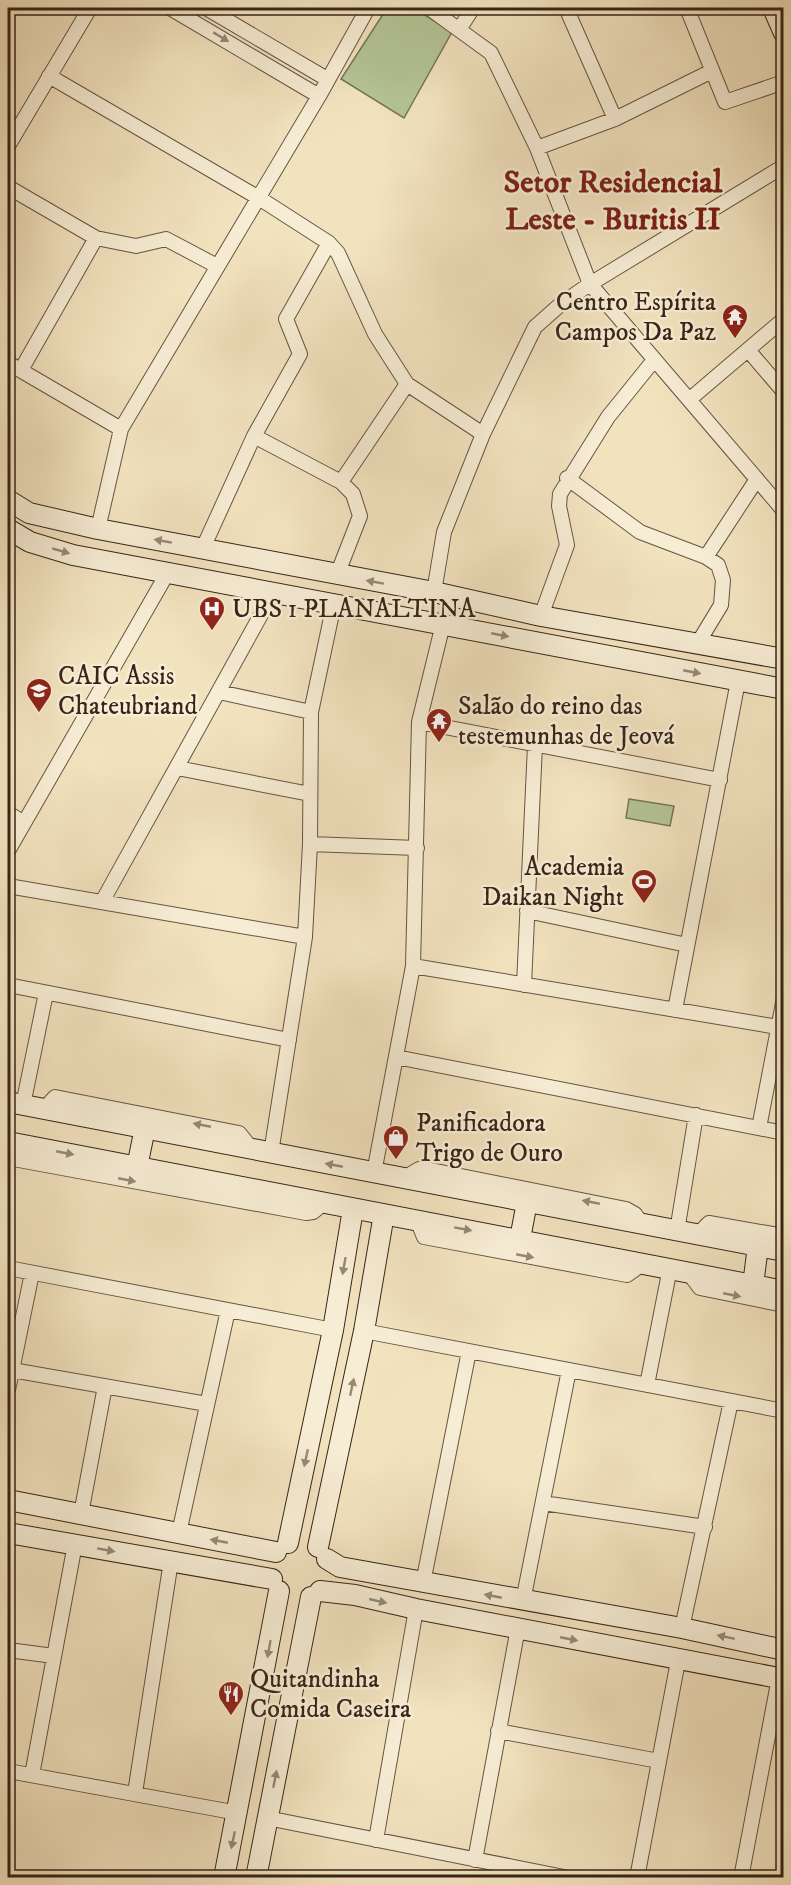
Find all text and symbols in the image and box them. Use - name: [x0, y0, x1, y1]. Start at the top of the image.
- one-way arrow: [213, 32, 229, 43]
- district label: Setor Residencial Leste - Buritis II: [504, 163, 723, 240]
- place label: Centro Espírita Campos Da Paz: [555, 286, 716, 349]
- temple icon: Centro Espírita Campos Da Paz: [720, 302, 750, 340]
- one-way arrow: [153, 536, 172, 545]
- one-way arrow: [52, 547, 70, 556]
- one-way arrow: [366, 577, 385, 586]
- place label: UBS 1 PLANALTINA: [232, 593, 476, 626]
- hospital icon: UBS 1 PLANALTINA: [197, 594, 227, 632]
- one-way arrow: [491, 631, 510, 640]
- place label: CAIC Assis Chateubriand: [58, 660, 198, 723]
- one-way arrow: [682, 668, 701, 677]
- school or university icon: CAIC Assis Chateubriand: [24, 676, 54, 714]
- place label: Salão do reino das testemunhas de Jeová: [458, 690, 674, 753]
- temple icon: Salão do reino das testemunhas de Jeová: [424, 706, 454, 744]
- place label: Academia Daikan Night: [482, 851, 624, 914]
- sports icon: Academia Daikan Night: [629, 867, 659, 905]
- place label: Panificadora Trigo de Ouro: [416, 1107, 563, 1170]
- one-way arrow: [193, 1120, 212, 1129]
- shop icon: Panificadora Trigo de Ouro: [381, 1123, 411, 1161]
- one-way arrow: [56, 1149, 75, 1158]
- one-way arrow: [325, 1160, 344, 1169]
- one-way arrow: [118, 1176, 137, 1185]
- one-way arrow: [581, 1197, 600, 1206]
- one-way arrow: [453, 1225, 472, 1234]
- one-way arrow: [516, 1252, 535, 1261]
- one-way arrow: [339, 1257, 348, 1276]
- one-way arrow: [722, 1291, 741, 1300]
- one-way arrow: [348, 1377, 357, 1396]
- one-way arrow: [301, 1448, 310, 1467]
- one-way arrow: [209, 1536, 228, 1545]
- one-way arrow: [97, 1546, 116, 1555]
- one-way arrow: [483, 1591, 502, 1600]
- one-way arrow: [369, 1596, 387, 1606]
- one-way arrow: [717, 1632, 736, 1642]
- one-way arrow: [560, 1634, 579, 1644]
- one-way arrow: [264, 1639, 273, 1658]
- place label: Quitandinha Comida Caseira: [250, 1663, 411, 1726]
- restaurant icon: Quitandinha Comida Caseira: [216, 1679, 246, 1717]
- one-way arrow: [271, 1769, 280, 1788]
- one-way arrow: [227, 1831, 237, 1850]

